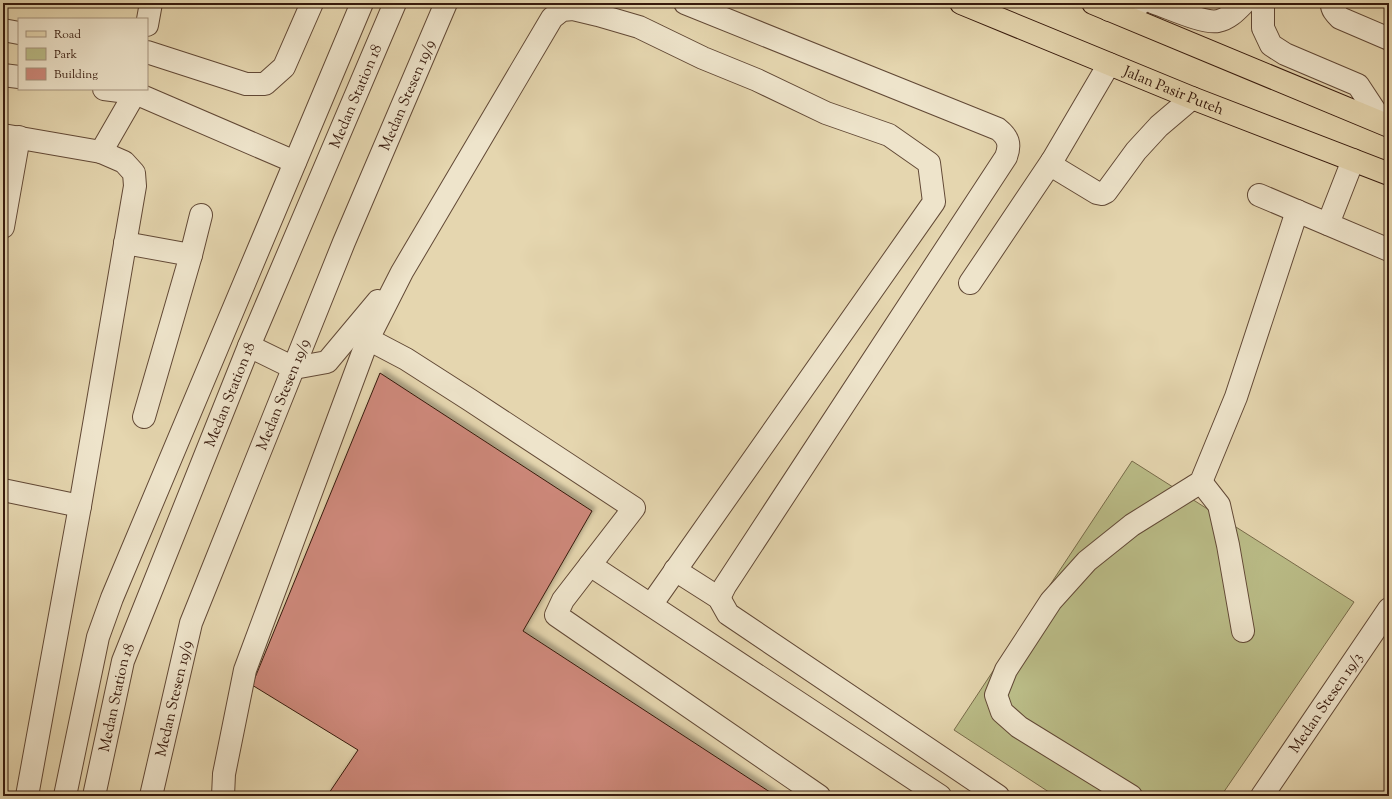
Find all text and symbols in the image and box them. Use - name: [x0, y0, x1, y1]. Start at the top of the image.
- legend: [18, 18, 148, 90]
- text: Road: [54, 26, 81, 44]
- street label: Medan Stesen 19/9: [375, 37, 441, 154]
- street label: Medan Station 18: [325, 41, 388, 152]
- text: Park: [54, 46, 77, 64]
- street label: Jalan Pasir Puteh: [1119, 62, 1227, 121]
- text: Building: [54, 66, 98, 84]
- street label: Medan Stesen 19/9: [252, 336, 316, 454]
- street label: Medan Station 18: [201, 340, 261, 451]
- street label: Medan Stesen 19/9: [151, 639, 199, 759]
- street label: Medan Station 18: [95, 640, 141, 754]
- street label: Medan Stesen 19/3: [1285, 649, 1368, 758]

